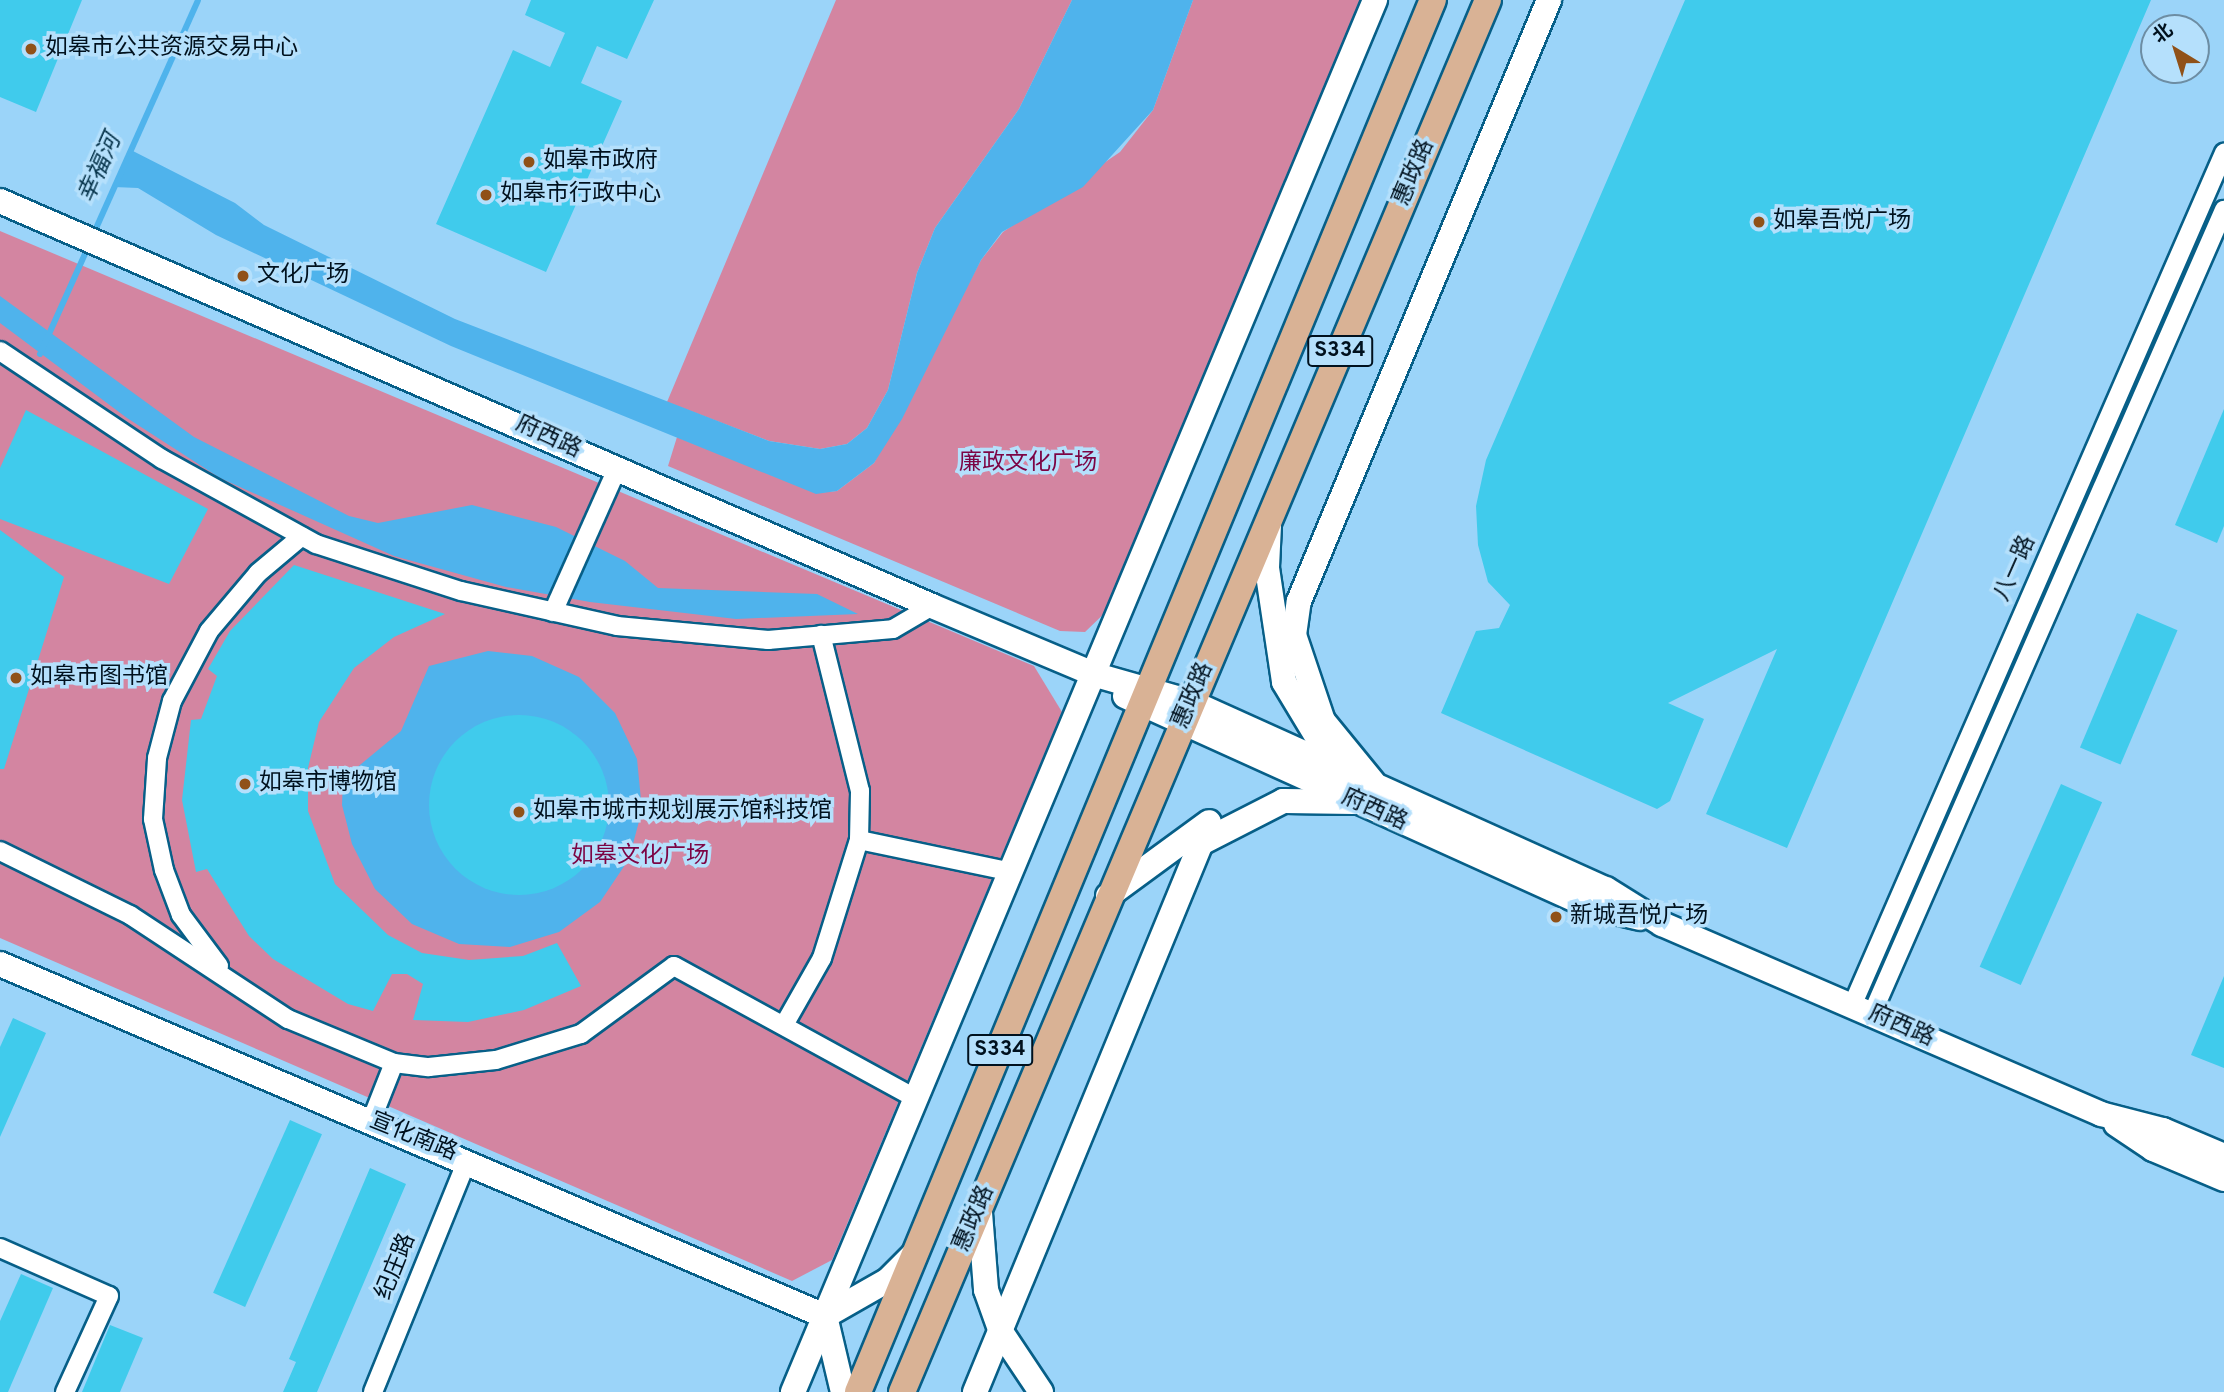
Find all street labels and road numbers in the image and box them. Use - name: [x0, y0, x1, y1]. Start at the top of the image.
- street label: 惠政路: [1389, 136, 1441, 210]
- road number: S334: [1307, 334, 1373, 368]
- street label: 府西路: [511, 411, 585, 465]
- street label: 八一路: [1989, 532, 2043, 606]
- street label: 惠政路: [1168, 659, 1220, 733]
- street label: 府西路: [1337, 784, 1411, 838]
- street label: 府西路: [1864, 1000, 1938, 1054]
- road number: S334: [967, 1032, 1033, 1068]
- street label: 宣化南路: [365, 1108, 461, 1168]
- street label: 惠政路: [949, 1182, 1001, 1256]
- street label: 纪庄路: [371, 1230, 423, 1304]

